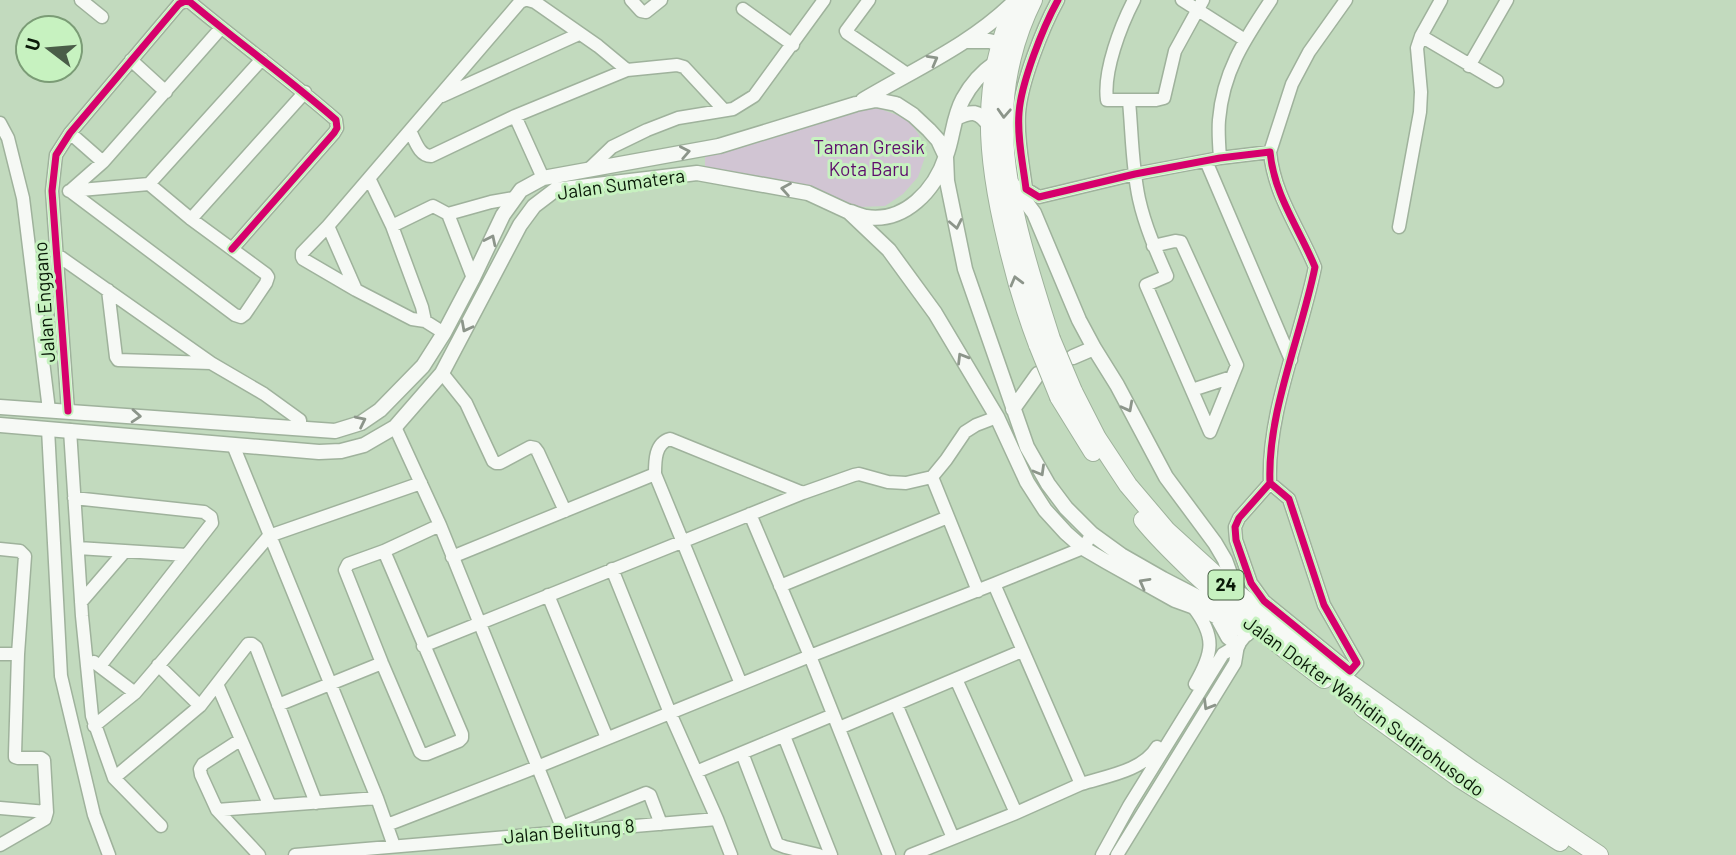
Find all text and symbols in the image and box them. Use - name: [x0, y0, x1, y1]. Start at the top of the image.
- north arrow: [14, 14, 84, 84]
- text: U: [19, 35, 45, 53]
- one-way arrow: [926, 55, 938, 68]
- one-way arrow: [997, 108, 1012, 119]
- park label: Taman Gresik Kota Baru: [813, 135, 925, 180]
- one-way arrow: [679, 146, 691, 161]
- street label: Jalan Sumatera: [556, 163, 686, 204]
- one-way arrow: [780, 182, 791, 197]
- one-way arrow: [948, 218, 963, 230]
- one-way arrow: [483, 235, 497, 247]
- street label: Jalan Enggano: [28, 241, 59, 363]
- one-way arrow: [1010, 275, 1025, 287]
- one-way arrow: [460, 320, 474, 332]
- one-way arrow: [957, 353, 970, 366]
- one-way arrow: [1120, 400, 1134, 412]
- one-way arrow: [131, 408, 142, 423]
- one-way arrow: [354, 415, 366, 429]
- one-way arrow: [1032, 464, 1045, 476]
- road number: 24: [1208, 570, 1244, 600]
- one-way arrow: [1138, 577, 1151, 591]
- street label: Jalan Dokter Wahidin Sudirohusodo: [1239, 610, 1489, 801]
- one-way arrow: [1203, 697, 1216, 710]
- street label: Jalan Belitung 8: [503, 813, 635, 848]

